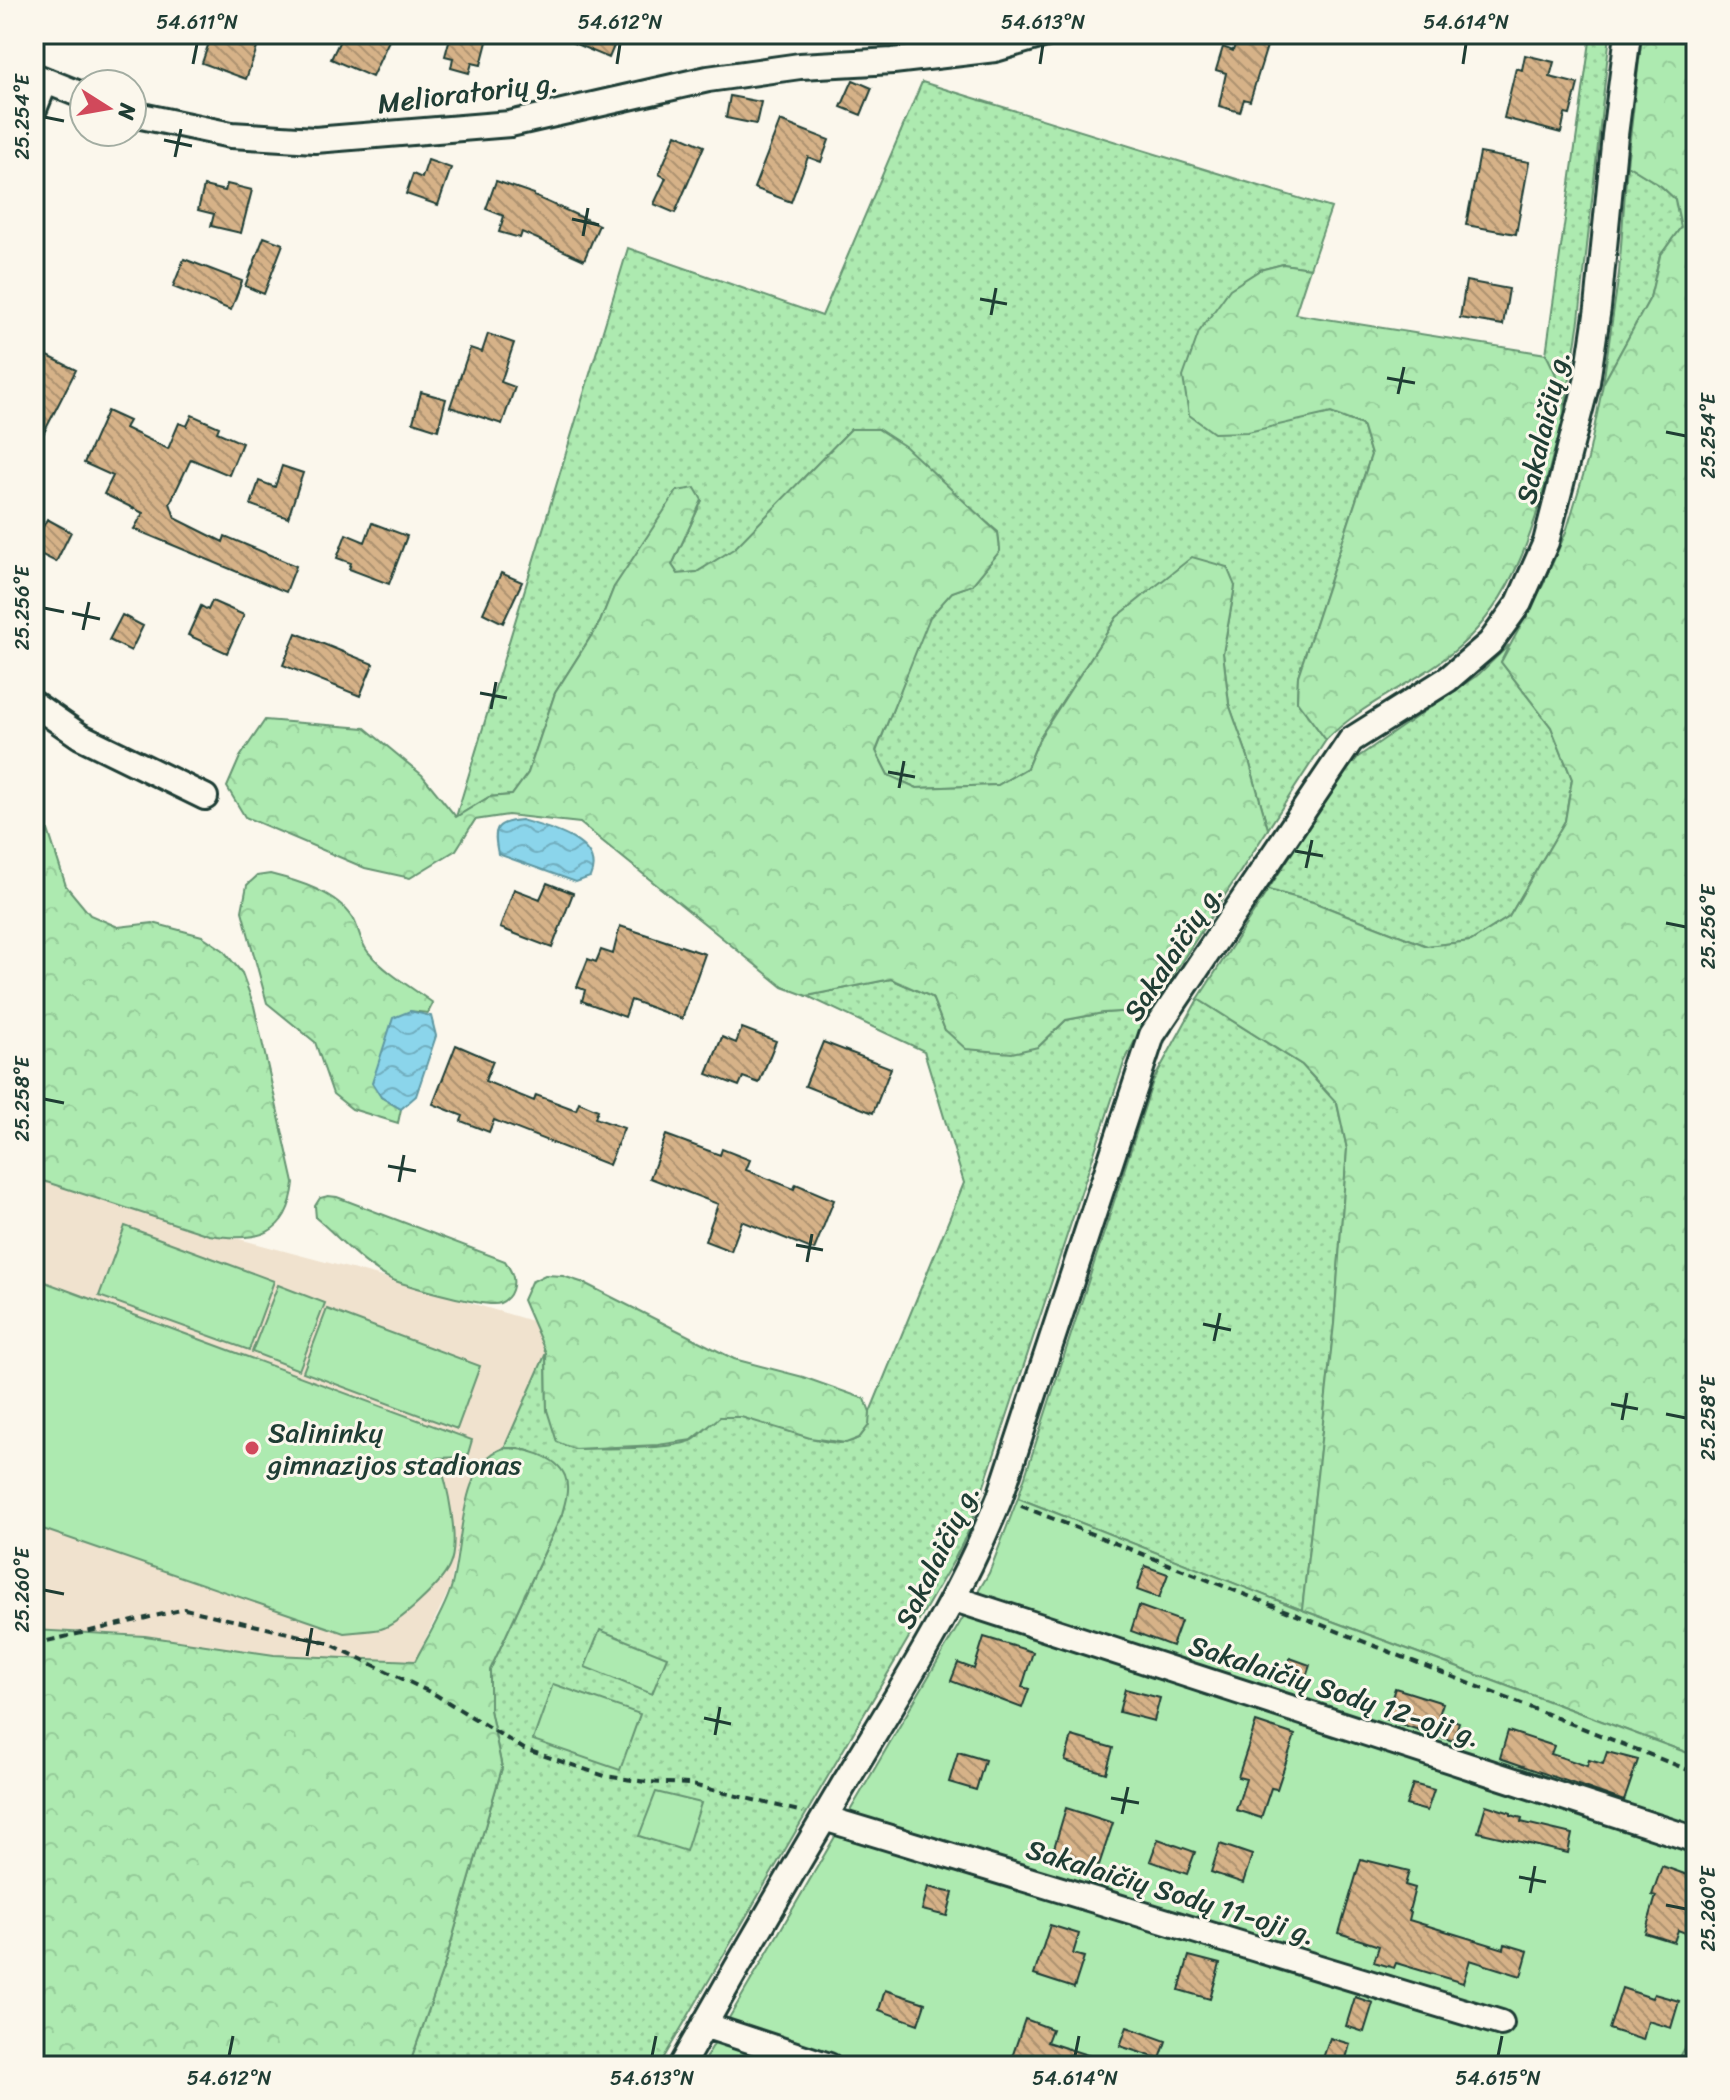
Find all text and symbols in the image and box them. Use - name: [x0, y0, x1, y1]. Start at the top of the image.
- text: 54.611°N: [156, 5, 238, 40]
- text: 54.612°N: [578, 5, 662, 40]
- text: 54.613°N: [1001, 5, 1085, 40]
- text: 54.614°N: [1423, 5, 1509, 40]
- street label: Melioratorių g.: [375, 58, 561, 128]
- north arrow: [68, 68, 148, 148]
- text: 25.254°E: [5, 72, 40, 160]
- text: N: [106, 100, 148, 124]
- street label: Sakalaičių g.: [1501, 345, 1585, 509]
- text: 25.254°E: [1691, 391, 1726, 479]
- text: 25.256°E: [5, 564, 40, 650]
- street label: Sakalaičių g.: [1110, 873, 1236, 1031]
- text: 25.256°E: [1691, 883, 1726, 969]
- text: 25.258°E: [5, 1054, 40, 1142]
- text: 25.258°E: [1691, 1373, 1726, 1461]
- place label: Salininkų gimnazijos stadionas: [266, 1408, 522, 1489]
- marker: Salininkų gimnazijos stadionas: [243, 1439, 261, 1457]
- street label: Sakalaičių g.: [881, 1475, 993, 1637]
- text: 25.260°E: [5, 1546, 40, 1633]
- street label: Sakalaičių Sodų 12-oji g.: [1182, 1621, 1488, 1761]
- street label: Sakalaičių Sodų 11-oji g.: [1020, 1825, 1322, 1959]
- text: 25.260°E: [1691, 1865, 1726, 1952]
- text: 54.612°N: [187, 2061, 271, 2096]
- text: 54.613°N: [610, 2061, 694, 2096]
- text: 54.614°N: [1032, 2061, 1118, 2096]
- text: 54.615°N: [1455, 2061, 1541, 2096]

